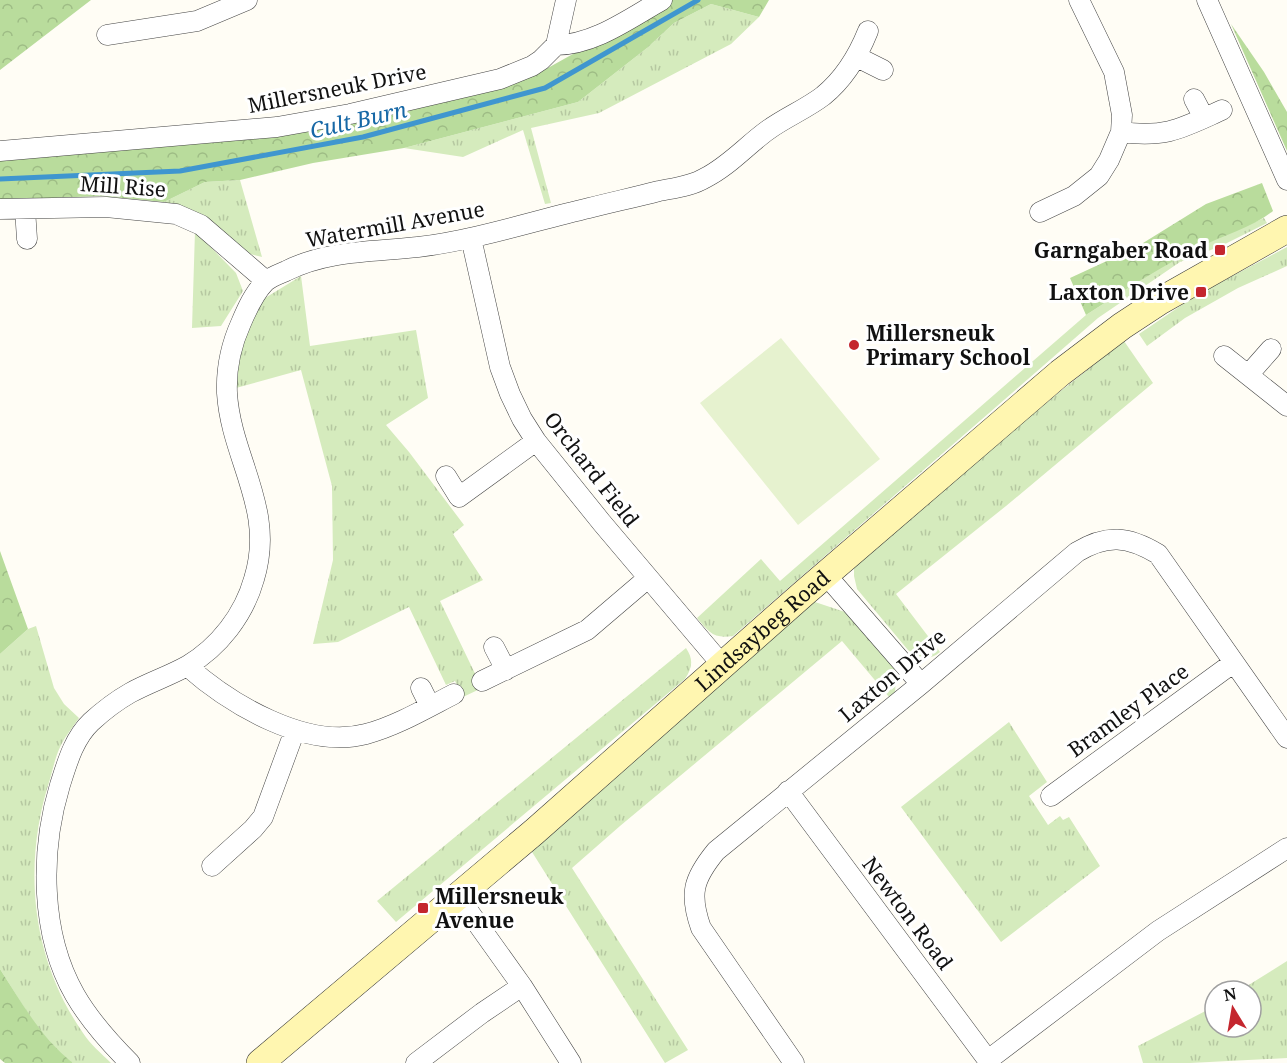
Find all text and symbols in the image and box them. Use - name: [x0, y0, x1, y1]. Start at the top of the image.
- street label: Millersneuk Drive: [245, 57, 429, 119]
- water label: Cult Burn: [307, 93, 409, 145]
- street label: Mill Rise: [79, 169, 167, 203]
- street label: Watermill Avenue: [303, 195, 487, 253]
- place label: Garngaber Road: [1034, 236, 1208, 264]
- marker: Garngaber Road: [1213, 243, 1227, 257]
- place label: Laxton Drive: [1049, 278, 1189, 306]
- marker: Laxton Drive: [1194, 285, 1208, 299]
- place label: Millersneuk Primary School: [866, 319, 1031, 371]
- marker: Millersneuk Primary School: [847, 338, 861, 352]
- street label: Orchard Field: [538, 406, 646, 532]
- street label: Lindsaybeg Road: [689, 563, 836, 697]
- street label: Laxton Drive: [833, 622, 951, 728]
- street label: Bramley Place: [1062, 657, 1194, 763]
- street label: Newton Road: [856, 851, 960, 975]
- place label: Millersneuk Avenue: [435, 882, 564, 934]
- marker: Millersneuk Avenue: [416, 901, 430, 915]
- north arrow: [1203, 979, 1263, 1039]
- text: N: [1222, 982, 1239, 1006]

